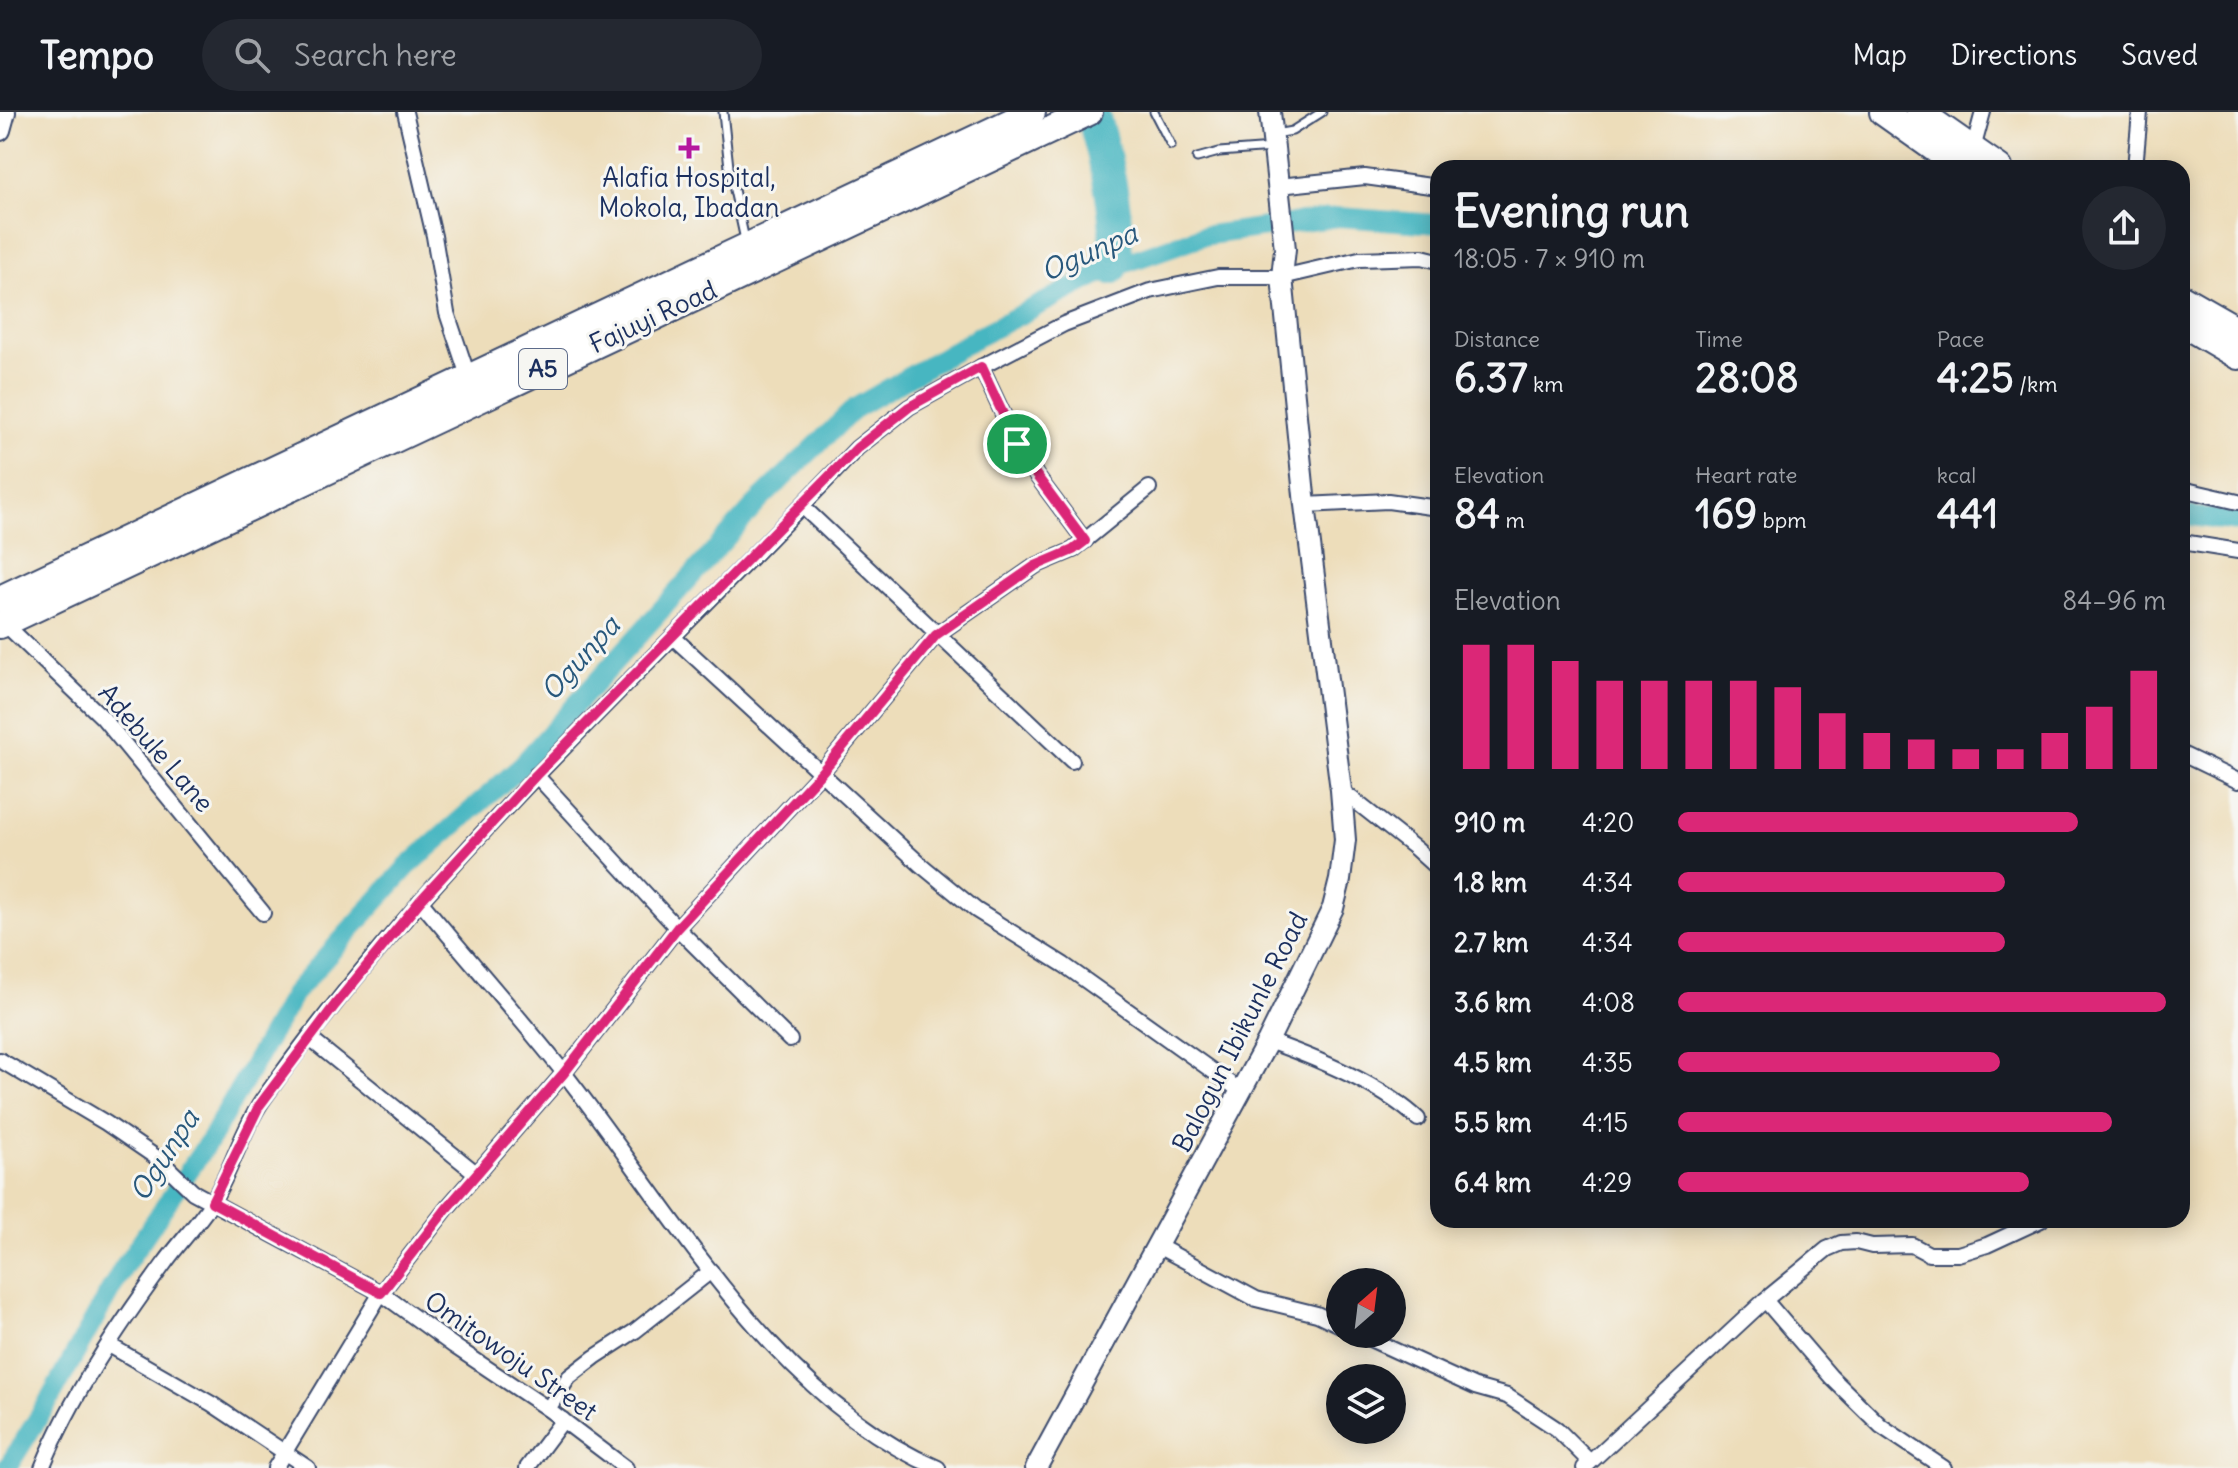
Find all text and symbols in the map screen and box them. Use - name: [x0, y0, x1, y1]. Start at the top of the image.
- search box: [202, 19, 762, 91]
- text: Tempo: [40, 32, 154, 79]
- icon: search: [230, 33, 274, 77]
- text: Search here: [294, 36, 457, 74]
- text: Map: [1852, 37, 1907, 73]
- text: Directions: [1951, 37, 2077, 73]
- text: Saved: [2121, 37, 2198, 73]
- marker: Alafia Hospital, Mokola, Ibadan: [678, 137, 700, 159]
- place label: Alafia Hospital, Mokola, Ibadan: [598, 161, 780, 224]
- text: Evening run: [1454, 184, 1689, 239]
- button: share: [2082, 186, 2166, 270]
- water label: Ogunpa: [1035, 214, 1145, 289]
- text: 18:05 · 7 × 910 m: [1454, 242, 1645, 275]
- street label: Fajuyi Road: [584, 273, 722, 360]
- text: Distance: [1454, 325, 1540, 353]
- text: Time: [1695, 325, 1743, 353]
- text: Pace: [1937, 325, 1984, 353]
- road number: A5: [519, 349, 567, 389]
- text: 6.37: [1454, 353, 1528, 403]
- text: 28:08: [1695, 353, 1799, 403]
- text: 4:25: [1937, 353, 2014, 403]
- text: km: [1528, 370, 1563, 398]
- text: /km: [2014, 370, 2058, 398]
- pin: [983, 410, 1051, 478]
- icon: arrive: [995, 422, 1039, 466]
- text: Elevation: [1454, 461, 1544, 489]
- text: Heart rate: [1695, 461, 1797, 489]
- text: kcal: [1937, 461, 1976, 489]
- text: 84: [1454, 489, 1500, 539]
- text: 169: [1695, 489, 1757, 539]
- text: 441: [1937, 489, 1998, 539]
- text: m: [1500, 506, 1525, 534]
- text: bpm: [1757, 506, 1807, 534]
- text: Elevation: [1454, 584, 1561, 617]
- text: 84–96 m: [2062, 584, 2166, 617]
- water label: Ogunpa: [533, 607, 629, 708]
- street label: Adebule Lane: [92, 677, 221, 819]
- text: 910 m: [1454, 806, 1525, 839]
- text: 4:20: [1582, 806, 1634, 839]
- text: 1.8 km: [1454, 866, 1527, 899]
- text: 4:34: [1582, 866, 1633, 899]
- street label: Balogun Ibikunle Road: [1165, 906, 1314, 1157]
- text: 2.7 km: [1454, 926, 1529, 959]
- text: 4:34: [1582, 926, 1633, 959]
- text: 3.6 km: [1454, 986, 1531, 1019]
- text: 4:08: [1582, 986, 1635, 1019]
- text: 4.5 km: [1454, 1046, 1532, 1079]
- text: 4:35: [1582, 1046, 1633, 1079]
- water label: Ogunpa: [121, 1101, 208, 1207]
- text: 5.5 km: [1454, 1106, 1532, 1139]
- text: 4:15: [1582, 1106, 1628, 1139]
- text: 6.4 km: [1454, 1166, 1531, 1199]
- text: 4:29: [1582, 1166, 1632, 1199]
- north arrow: [1326, 1268, 1406, 1348]
- map controls: [1326, 1268, 1406, 1444]
- street label: Omitowoju Street: [418, 1284, 604, 1428]
- button: layers: [1326, 1364, 1406, 1444]

